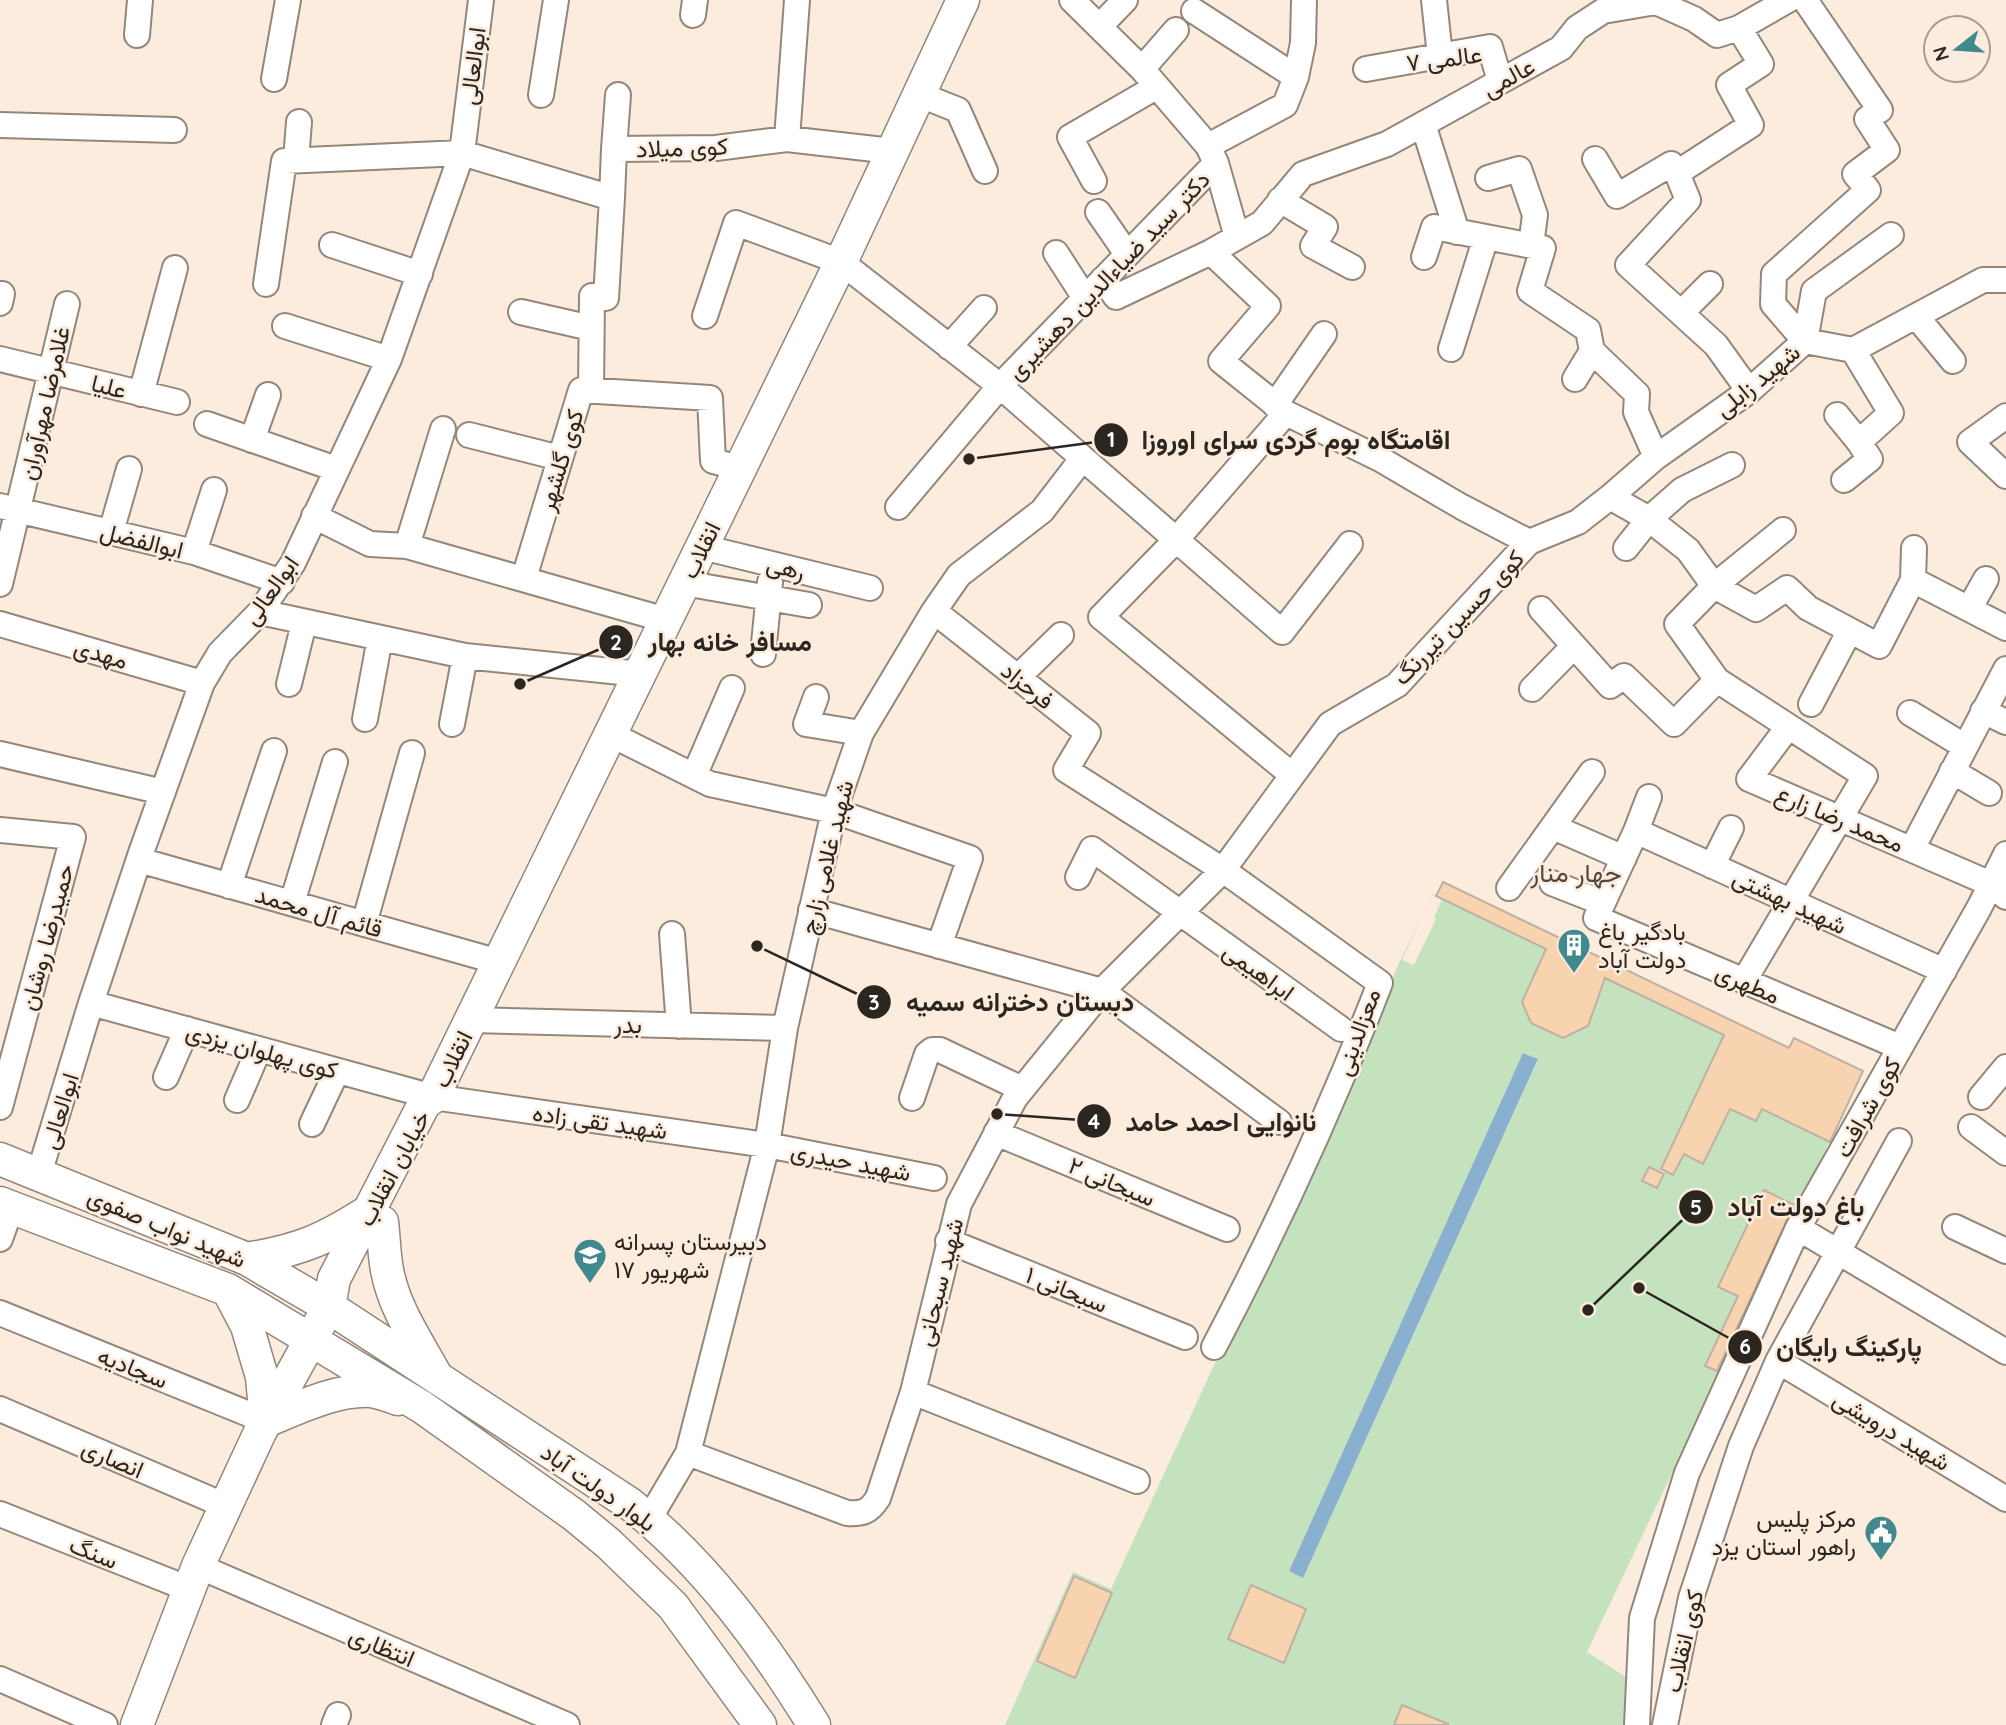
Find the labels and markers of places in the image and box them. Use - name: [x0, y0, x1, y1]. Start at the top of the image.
- callout: اقامتگاه بوم گردی سرای اوروزا: [1093, 416, 1465, 463]
- callout: مسافر خانه بهار: [599, 619, 826, 666]
- place label: بادگیر باغ دولت آباد: [1598, 916, 1686, 975]
- building icon: بادگیر باغ دولت آباد: [1555, 926, 1593, 975]
- callout: دبستان دخترانه سمیه: [856, 979, 1148, 1026]
- callout: نانوایی احمد حامد: [1077, 1098, 1331, 1145]
- callout: باغ دولت آباد: [1679, 1184, 1879, 1231]
- place label: دبیرستان پسرانه ۱۷ شهریور: [614, 1226, 767, 1285]
- school or university icon: دبیرستان پسرانه ۱۷ شهریور: [571, 1236, 609, 1285]
- callout: پارکینگ رایگان: [1727, 1323, 1936, 1370]
- place label: مرکز پلیس راهور استان یزد: [1712, 1503, 1856, 1562]
- public building icon: مرکز پلیس راهور استان یزد: [1862, 1513, 1900, 1562]

